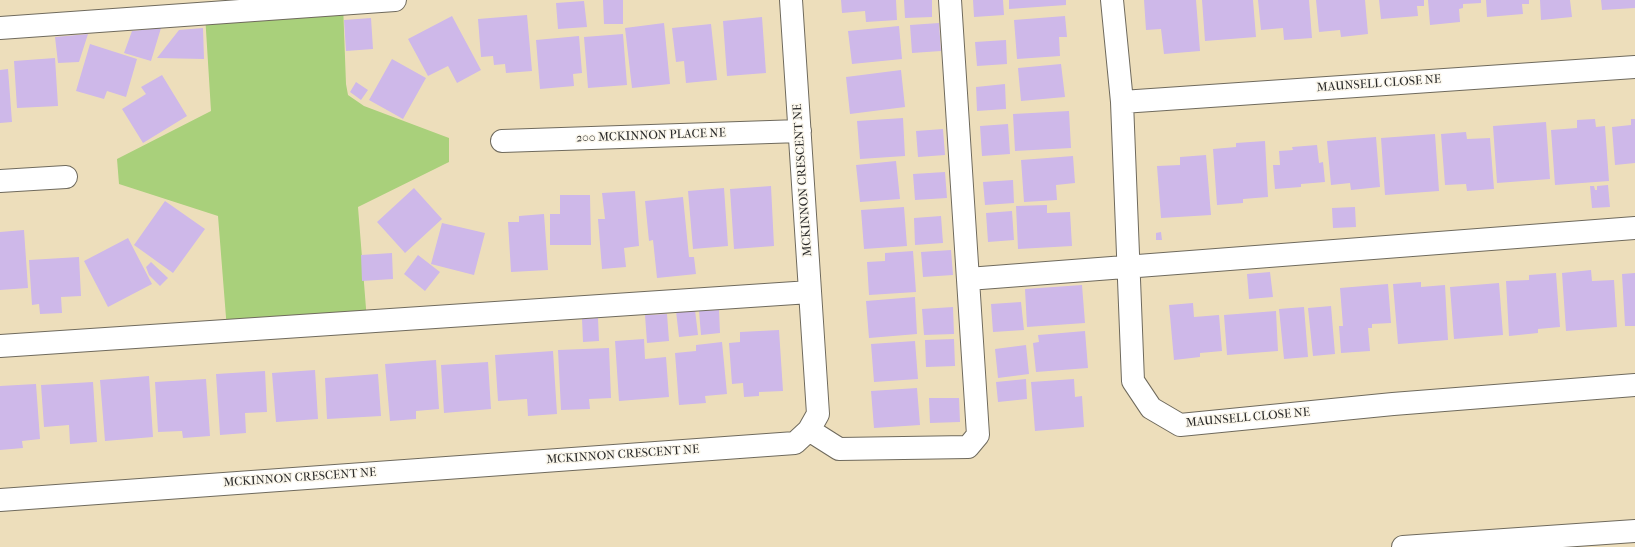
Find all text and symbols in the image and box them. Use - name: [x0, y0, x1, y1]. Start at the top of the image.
- street label: MAUNSELL CLOSE NE: [1316, 72, 1442, 96]
- street label: MCKINNON CRESCENT NE: [790, 103, 816, 257]
- street label: 200 MCKINNON PLACE NE: [576, 126, 726, 146]
- street label: MAUNSELL CLOSE NE: [1185, 405, 1311, 431]
- street label: MCKINNON CRESCENT NE: [546, 442, 700, 468]
- street label: MCKINNON CRESCENT NE: [223, 465, 377, 491]

